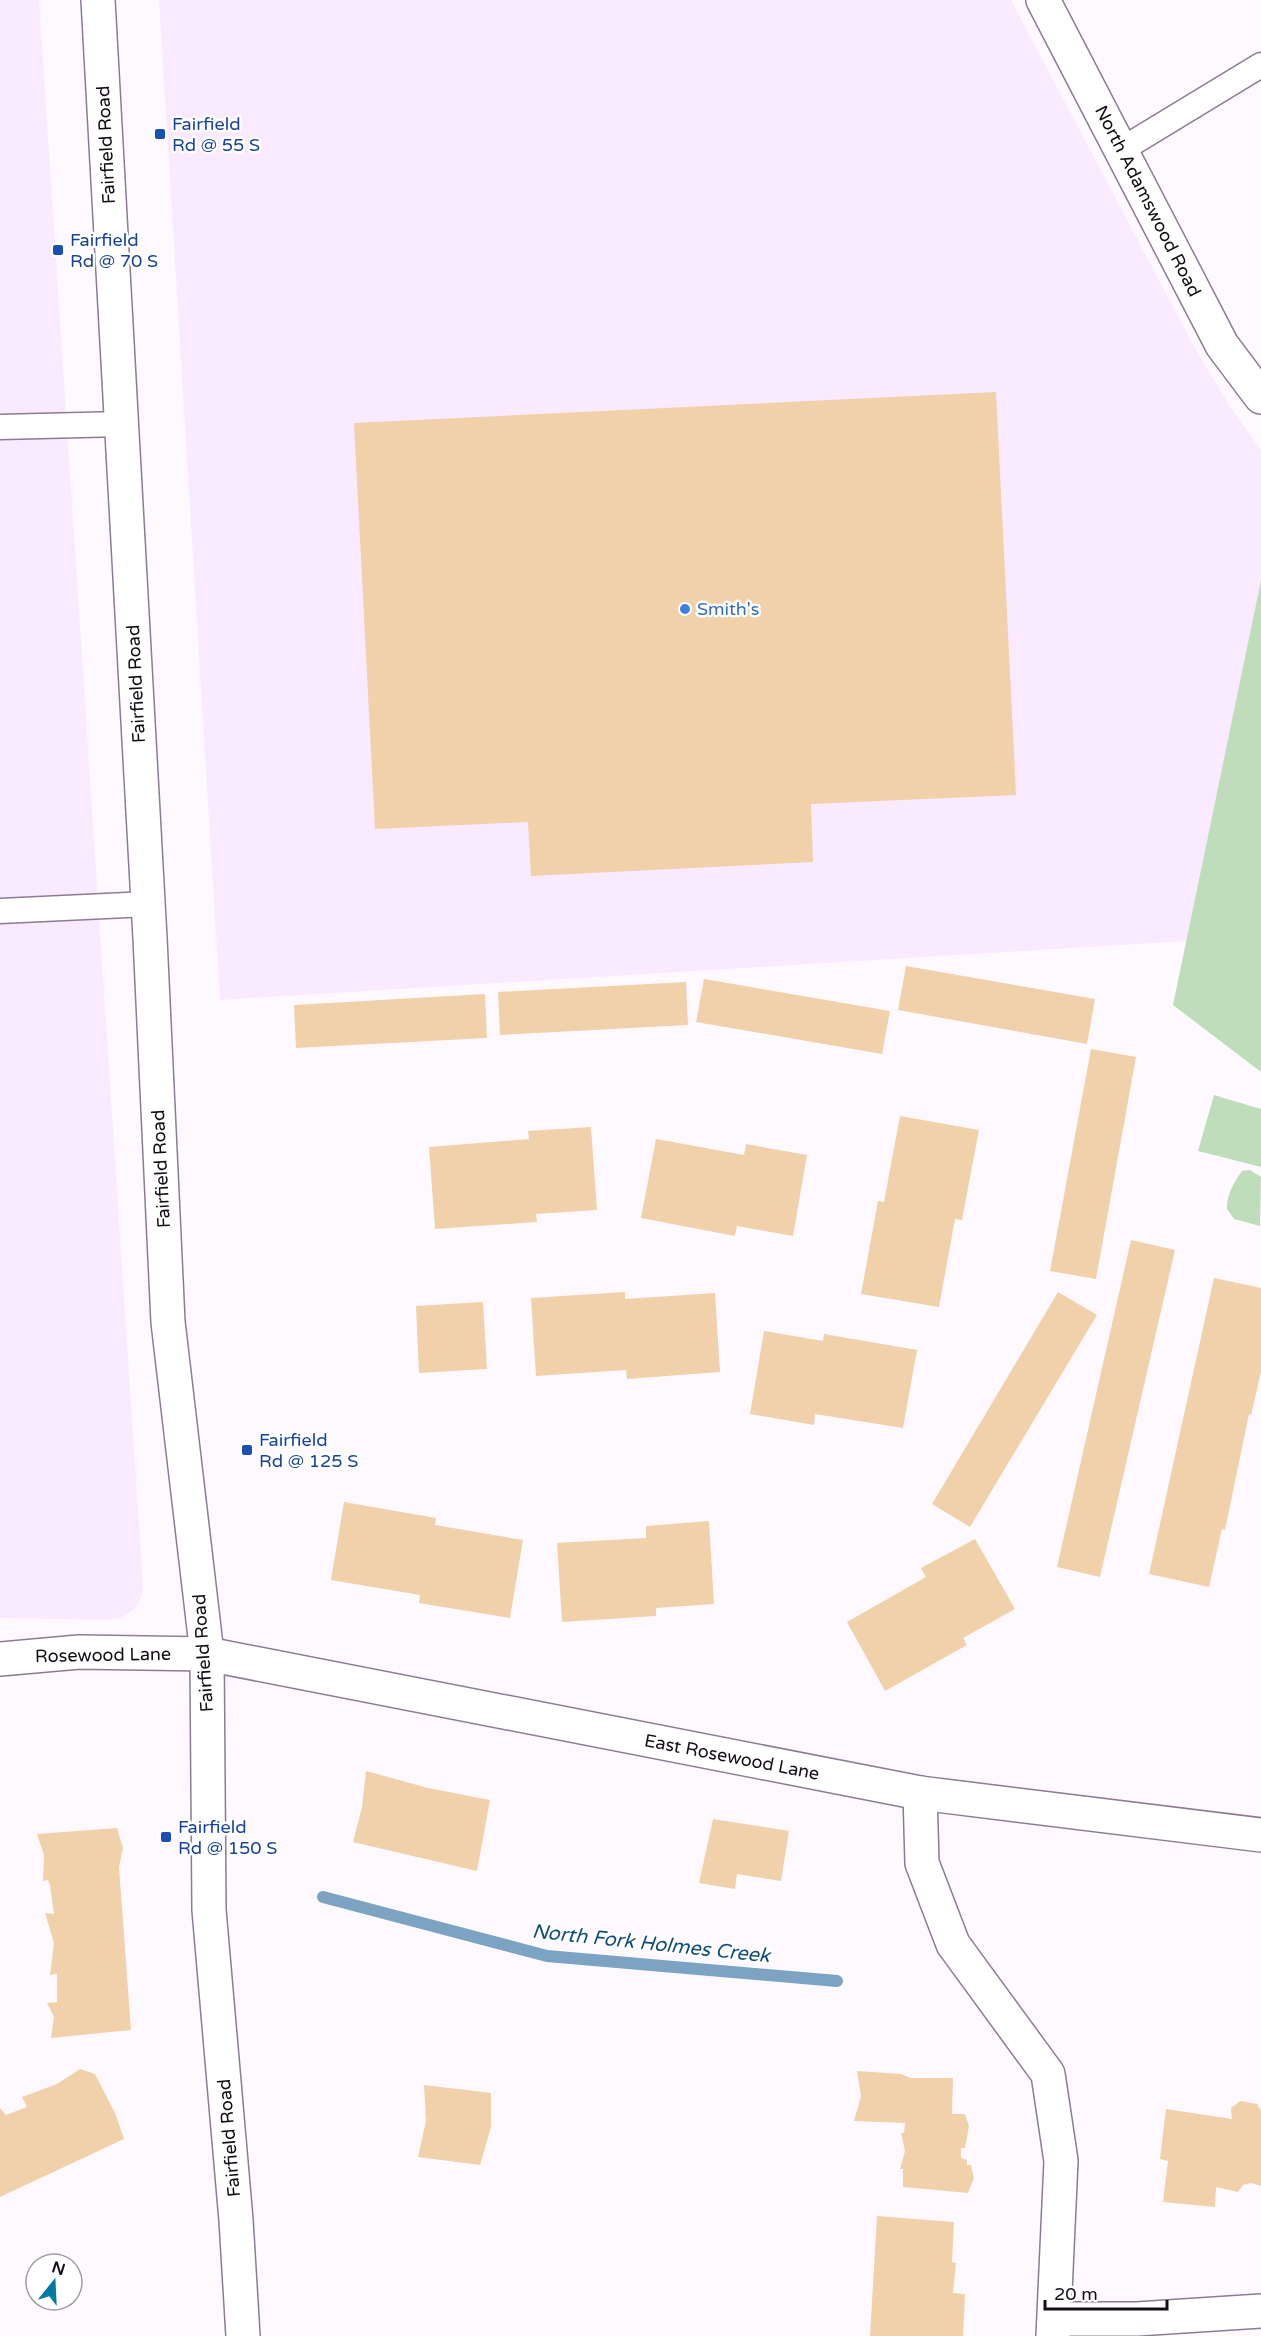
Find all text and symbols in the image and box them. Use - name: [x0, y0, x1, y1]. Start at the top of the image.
- street label: Fairfield Road: [92, 85, 120, 205]
- street label: North Adamswood Road: [1090, 102, 1206, 300]
- place label: Fairfield Rd @ 55 S: [172, 113, 260, 156]
- marker: Fairfield Rd @ 55 S: [153, 127, 167, 141]
- place label: Fairfield Rd @ 70 S: [70, 229, 158, 272]
- marker: Fairfield Rd @ 70 S: [51, 243, 65, 257]
- place label: Smith's: [697, 598, 759, 620]
- marker: Smith's: [678, 602, 692, 616]
- street label: Fairfield Road: [122, 624, 150, 744]
- street label: Fairfield Road: [147, 1109, 175, 1229]
- place label: Fairfield Rd @ 125 S: [259, 1429, 358, 1472]
- marker: Fairfield Rd @ 125 S: [240, 1443, 254, 1457]
- street label: Fairfield Road: [188, 1593, 218, 1713]
- street label: Rosewood Lane: [35, 1643, 171, 1667]
- street label: East Rosewood Lane: [643, 1729, 821, 1785]
- place label: Fairfield Rd @ 150 S: [178, 1816, 277, 1859]
- marker: Fairfield Rd @ 150 S: [159, 1830, 173, 1844]
- water label: North Fork Holmes Creek: [531, 1920, 773, 1969]
- street label: Fairfield Road: [213, 2078, 245, 2198]
- north arrow: [24, 2252, 84, 2312]
- text: N: [49, 2257, 68, 2280]
- scale bar: [1045, 2273, 1166, 2311]
- text: 20 m: [1054, 2283, 1098, 2305]

